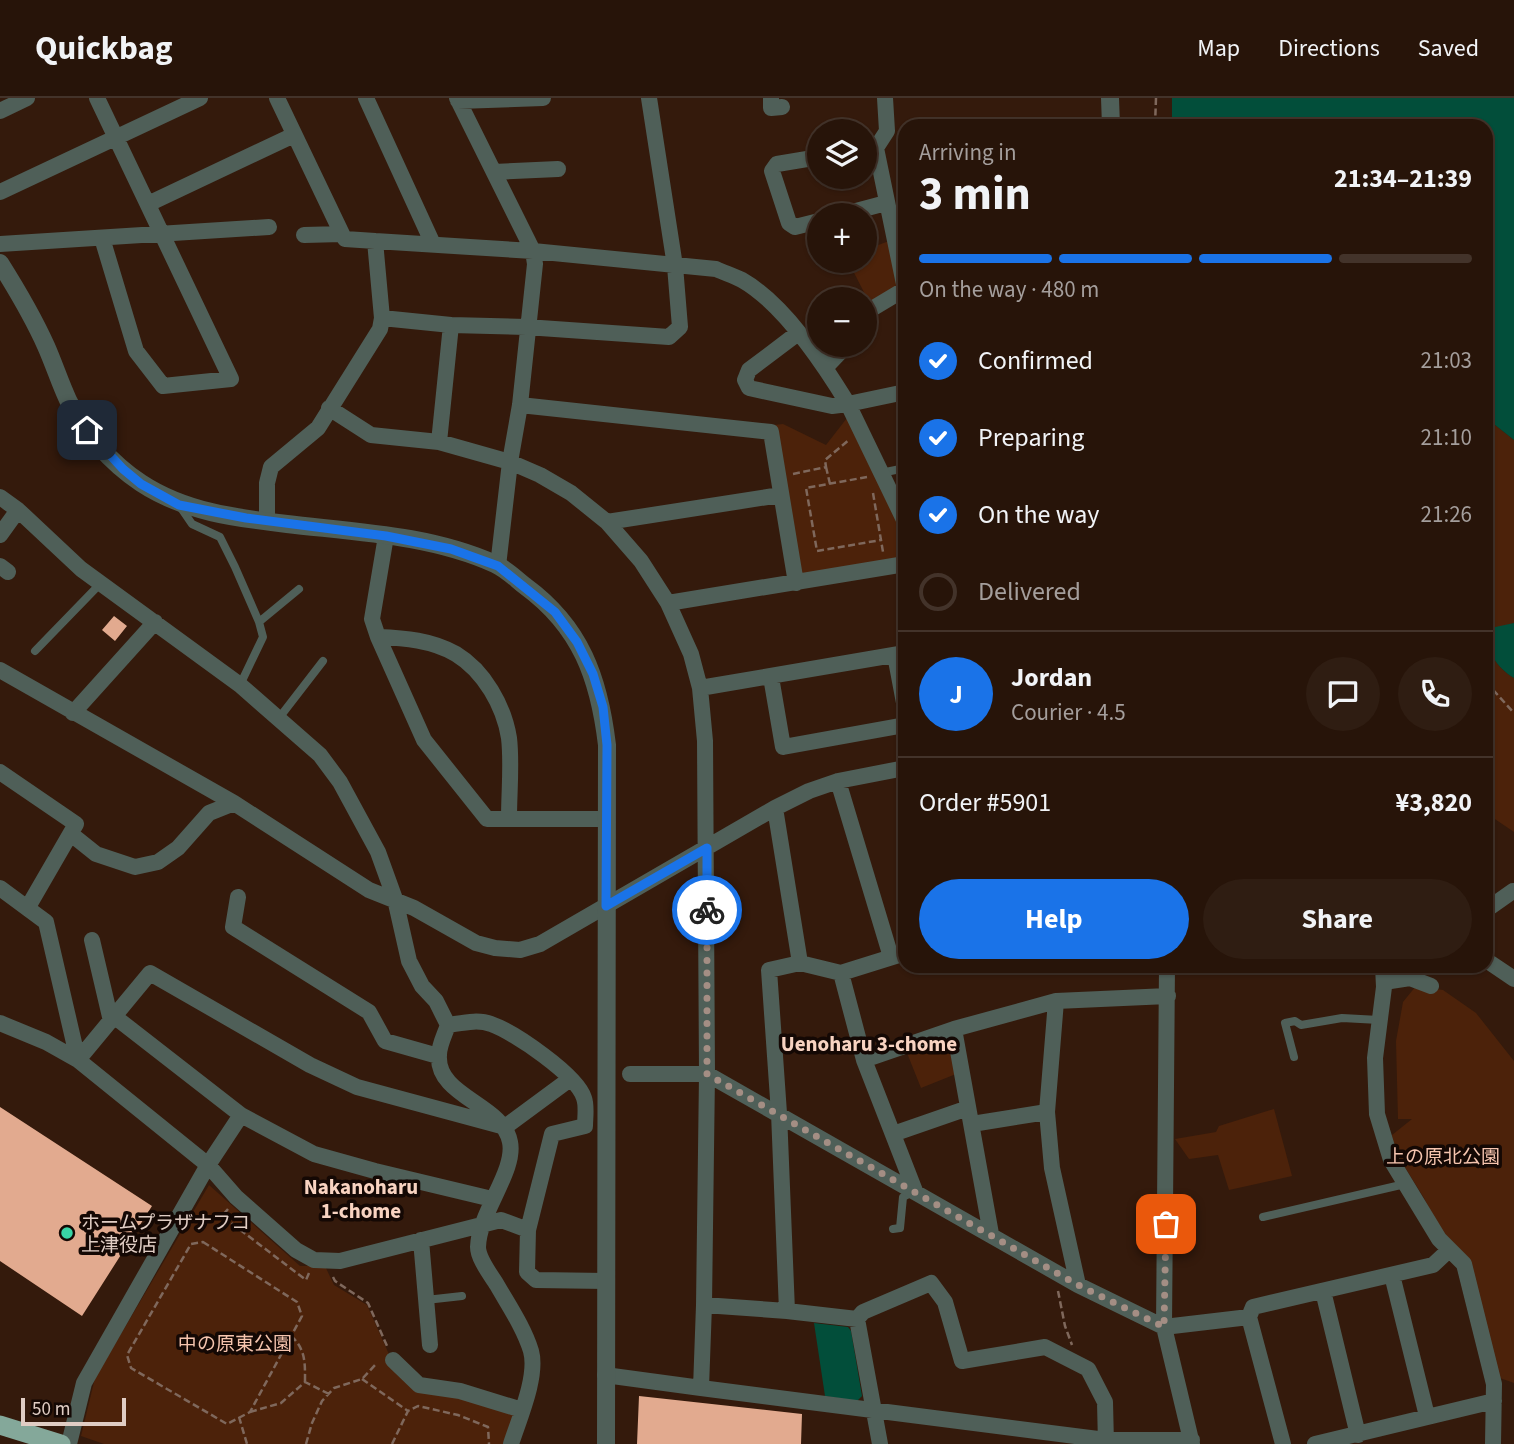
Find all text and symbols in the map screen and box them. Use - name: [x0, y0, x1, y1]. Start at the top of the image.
- text: Quickbag: [35, 25, 173, 72]
- text: Map: [1197, 31, 1240, 66]
- text: Directions: [1278, 31, 1380, 66]
- text: Saved: [1418, 31, 1479, 66]
- map controls: [807, 119, 877, 357]
- button: layers: [807, 119, 877, 189]
- text: Arriving in: [919, 136, 1017, 169]
- text: 21:34–21:39: [1334, 160, 1472, 197]
- text: 3 min: [919, 162, 1031, 227]
- button: +: [807, 203, 877, 273]
- text: On the way · 480 m: [919, 273, 1099, 306]
- button: −: [807, 287, 877, 357]
- icon: check: [919, 342, 957, 380]
- text: Confirmed: [978, 342, 1093, 379]
- text: 21:03: [1421, 344, 1472, 377]
- pin: [57, 400, 117, 460]
- icon: home: [68, 411, 106, 449]
- icon: check: [919, 419, 957, 457]
- text: Preparing: [978, 419, 1084, 456]
- text: 21:10: [1421, 421, 1472, 454]
- icon: check: [919, 496, 957, 534]
- text: On the way: [978, 496, 1099, 533]
- text: 21:26: [1421, 498, 1472, 531]
- text: Delivered: [978, 573, 1081, 610]
- button: chat: [1306, 657, 1380, 731]
- button: phone: [1398, 657, 1472, 731]
- text: Jordan: [1011, 659, 1092, 696]
- text: J: [949, 676, 963, 713]
- text: Courier · 4.5: [1011, 696, 1126, 729]
- text: Order #5901: [919, 784, 1051, 821]
- text: ¥3,820: [1396, 784, 1472, 821]
- courier: [672, 875, 742, 945]
- button: Help: [919, 879, 1189, 959]
- button: Share: [1203, 879, 1472, 959]
- icon: bike: [688, 891, 726, 929]
- district label: Uenoharu 3-chome: [781, 1029, 957, 1059]
- park label: 上の原北公園: [1386, 1144, 1500, 1171]
- district label: Nakanoharu 1-chome: [304, 1172, 418, 1226]
- pin: [1136, 1194, 1196, 1254]
- icon: bag: [1147, 1205, 1185, 1243]
- place label: ホームプラザナフコ 上津役店: [81, 1210, 250, 1259]
- marker: ホームプラザナフコ 上津役店: [59, 1225, 75, 1241]
- park label: 中の原東公園: [178, 1331, 292, 1358]
- scale bar: [21, 1395, 126, 1427]
- text: 50 m: [32, 1396, 70, 1423]

